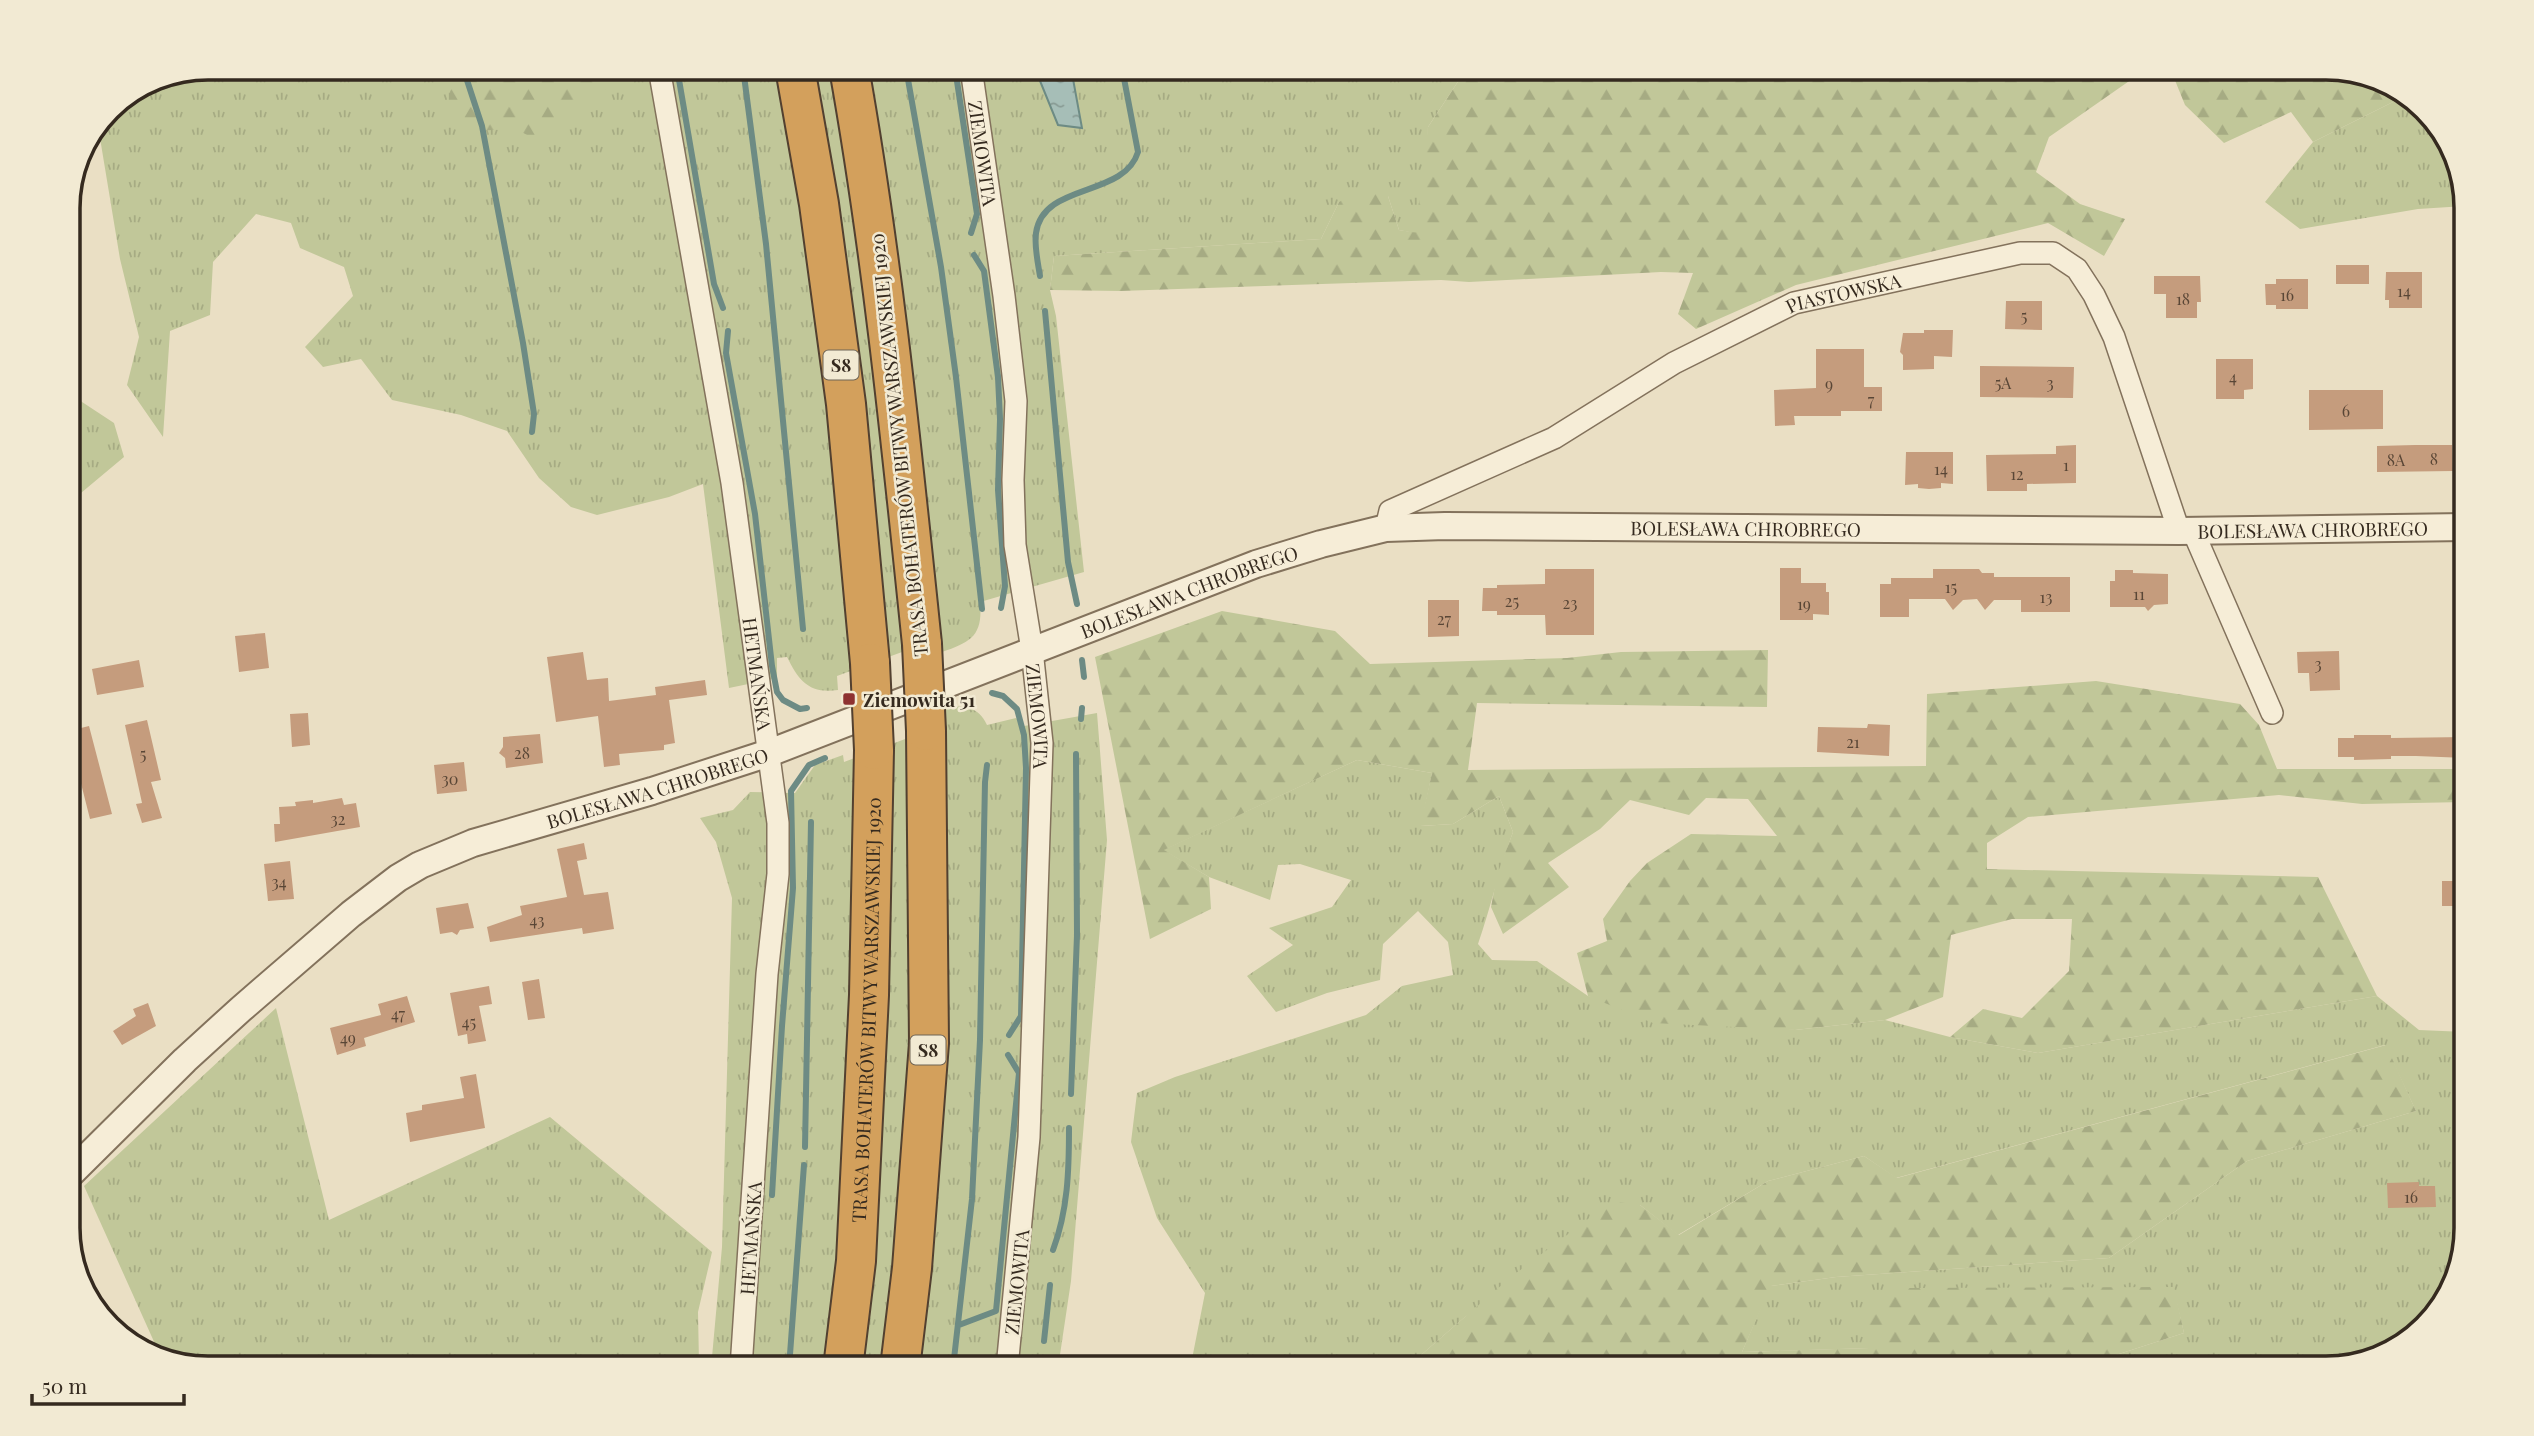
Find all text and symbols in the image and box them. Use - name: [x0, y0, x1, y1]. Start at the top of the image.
- street label: ZIEMOWITA: [963, 99, 1004, 209]
- street label: TRASA BOHATERÓW BITWY WARSZAWSKIEJ 1920: [863, 232, 933, 658]
- street label: PIASTOWSKA: [1781, 267, 1904, 318]
- house number: 14: [2397, 280, 2411, 301]
- house number: 16: [2280, 284, 2294, 305]
- house number: 18: [2176, 288, 2190, 309]
- house number: 5: [2021, 305, 2027, 326]
- road number: S8: [824, 351, 858, 380]
- house number: 4: [2229, 366, 2237, 387]
- house number: 5A: [1995, 372, 2012, 393]
- house number: 3: [2046, 372, 2054, 393]
- house number: 9: [1825, 373, 1833, 394]
- house number: 7: [1868, 389, 1875, 410]
- house number: 6: [2342, 400, 2350, 421]
- house number: 8: [2430, 448, 2438, 469]
- house number: 8A: [2387, 449, 2406, 470]
- house number: 1: [2063, 454, 2069, 475]
- house number: 14: [1934, 458, 1948, 479]
- house number: 12: [2010, 463, 2024, 484]
- street label: BOLESŁAWA CHROBREGO: [1630, 514, 1861, 542]
- street label: BOLESŁAWA CHROBREGO: [2197, 515, 2428, 544]
- street label: BOLESŁAWA CHROBREGO: [1076, 539, 1301, 644]
- house number: 15: [1945, 576, 1957, 597]
- house number: 11: [2133, 583, 2145, 604]
- house number: 13: [2040, 586, 2052, 607]
- house number: 25: [1505, 590, 1519, 611]
- house number: 23: [1563, 592, 1577, 613]
- house number: 19: [1797, 593, 1811, 614]
- house number: 27: [1437, 608, 1452, 629]
- street label: HETMAŃSKA: [737, 616, 778, 733]
- house number: 3: [2314, 653, 2322, 674]
- street label: ZIEMOWITA: [1021, 662, 1055, 770]
- place label: Ziemowita 51: [863, 686, 975, 712]
- marker: Ziemowita 51: [841, 691, 857, 707]
- house number: 21: [1846, 731, 1860, 752]
- street label: BOLESŁAWA CHROBREGO: [543, 741, 771, 834]
- house number: 28: [514, 742, 530, 763]
- house number: 5: [140, 743, 146, 764]
- house number: 30: [442, 768, 458, 789]
- street label: TRASA BOHATERÓW BITWY WARSZAWSKIEJ 1920: [845, 797, 886, 1223]
- house number: 32: [331, 808, 345, 829]
- house number: 34: [271, 871, 287, 892]
- house number: 43: [530, 909, 544, 930]
- house number: 47: [391, 1003, 406, 1024]
- house number: 45: [462, 1011, 476, 1032]
- house number: 49: [340, 1027, 356, 1048]
- road number: S8: [911, 1036, 946, 1064]
- street label: HETMAŃSKA: [733, 1179, 767, 1296]
- house number: 16: [2404, 1186, 2418, 1207]
- street label: ZIEMOWITA: [998, 1227, 1035, 1336]
- scale bar: [32, 1362, 184, 1406]
- text: 50 m: [42, 1371, 88, 1399]

